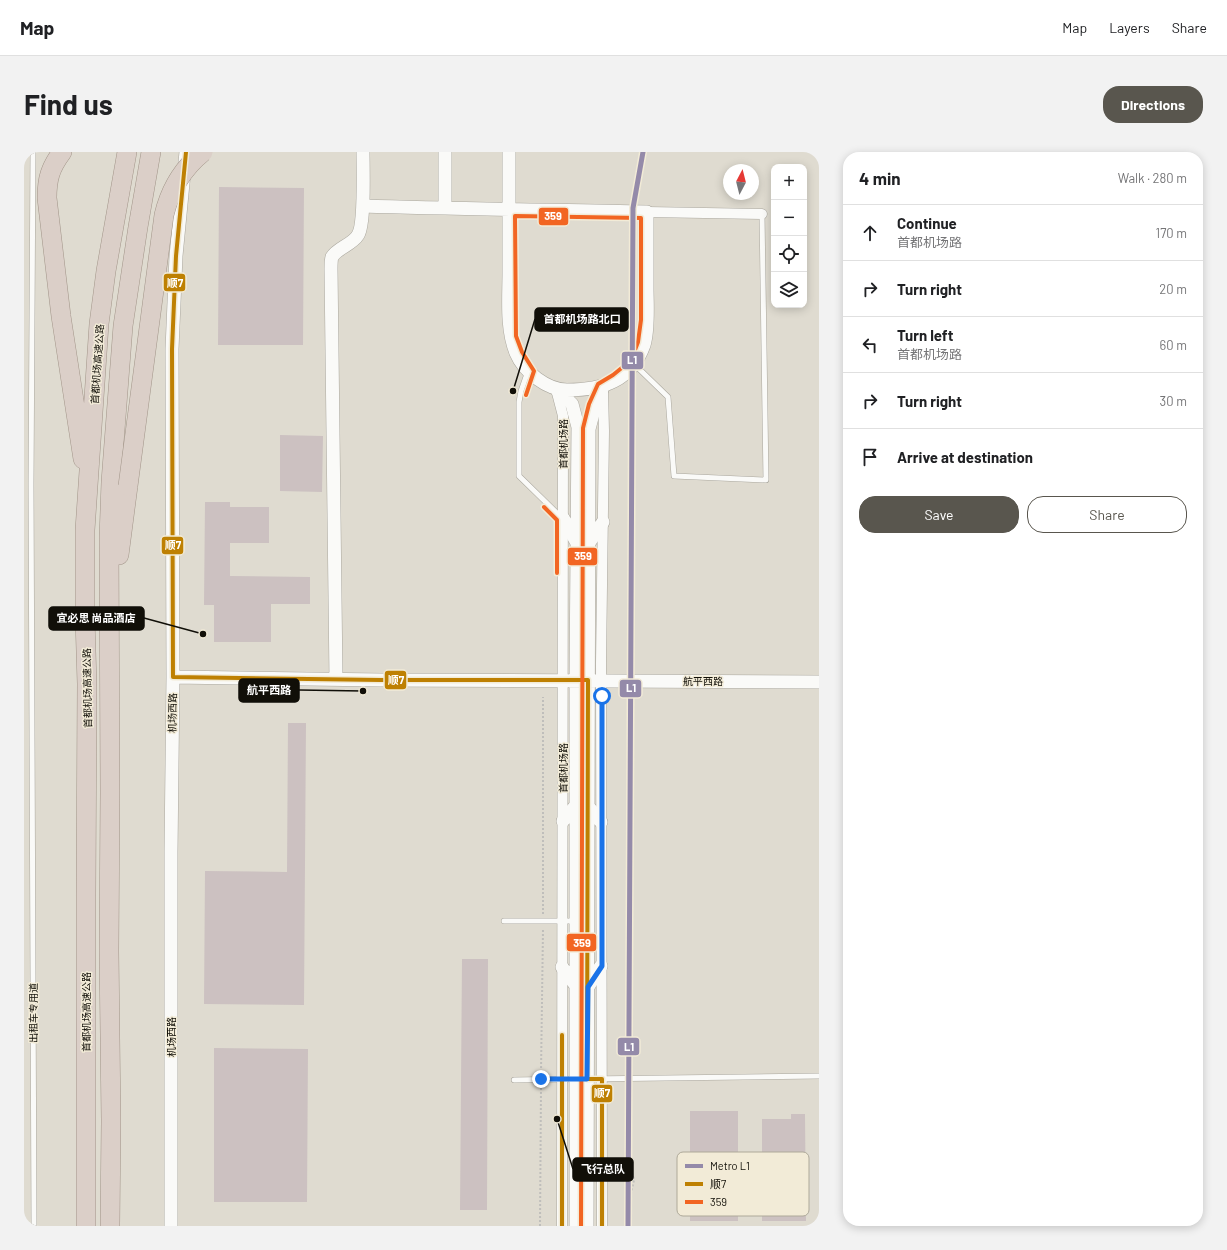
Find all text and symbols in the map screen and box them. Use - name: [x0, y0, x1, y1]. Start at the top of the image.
- text: Map: [20, 16, 54, 39]
- text: Map: [1062, 19, 1087, 36]
- text: Layers: [1109, 19, 1150, 36]
- text: Share: [1172, 19, 1207, 36]
- button: Directions: [1103, 86, 1203, 123]
- text: Find us: [24, 87, 113, 121]
- north arrow: [723, 164, 759, 200]
- map controls: [771, 164, 807, 308]
- button: +: [771, 164, 807, 200]
- text: 4 min: [859, 168, 901, 188]
- text: Walk · 280 m: [1118, 170, 1187, 186]
- button: −: [771, 200, 807, 236]
- line badge: 359: [538, 207, 569, 226]
- text: 359: [544, 209, 562, 222]
- text: Continue: [897, 214, 957, 232]
- icon: ahead: [859, 222, 881, 244]
- text: 170 m: [1156, 225, 1187, 241]
- text: 首都机场路: [897, 234, 962, 250]
- button: locate: [771, 236, 807, 272]
- button: layers: [771, 272, 807, 308]
- line badge: 顺7: [163, 273, 186, 292]
- text: 顺7: [167, 276, 184, 289]
- icon: right: [859, 278, 881, 300]
- text: Turn right: [897, 280, 962, 298]
- text: 20 m: [1159, 281, 1187, 297]
- callout: 首都机场路北口: [535, 308, 628, 331]
- text: 首都机场路北口: [544, 312, 621, 325]
- street label: 首都机场高速公路: [88, 324, 106, 404]
- text: Turn left: [897, 326, 953, 344]
- icon: left: [859, 334, 881, 356]
- text: 60 m: [1160, 337, 1187, 353]
- text: 首都机场路: [897, 346, 962, 362]
- line badge: L1: [621, 351, 644, 370]
- text: L1: [627, 353, 637, 366]
- icon: right: [859, 390, 881, 412]
- text: Turn right: [897, 392, 962, 410]
- text: 30 m: [1160, 393, 1187, 409]
- street label: 首都机场路: [557, 419, 569, 469]
- icon: arrive: [859, 446, 881, 468]
- text: Arrive at destination: [897, 448, 1033, 466]
- button: Save: [859, 496, 1019, 533]
- button: Share: [1027, 496, 1187, 533]
- line badge: 顺7: [161, 536, 184, 555]
- text: 顺7: [165, 538, 182, 551]
- line badge: 359: [567, 547, 598, 566]
- text: 359: [574, 549, 592, 562]
- callout: 宜必思 尚品酒店: [49, 607, 144, 630]
- text: 宜必思 尚品酒店: [56, 611, 136, 624]
- street label: 首都机场高速公路: [80, 648, 94, 728]
- line badge: 顺7: [384, 670, 407, 690]
- text: 顺7: [388, 673, 405, 686]
- street label: 航平西路: [683, 675, 723, 687]
- callout: 航平西路: [239, 679, 299, 702]
- line badge: L1: [619, 679, 642, 698]
- text: L1: [626, 681, 636, 694]
- text: 航平西路: [247, 683, 292, 696]
- route start: [593, 687, 611, 705]
- street label: 机场西路: [166, 693, 178, 733]
- street label: 首都机场路: [557, 743, 569, 793]
- line badge: 359: [566, 933, 597, 952]
- text: 359: [573, 936, 591, 949]
- street label: 首都机场高速公路: [80, 972, 92, 1052]
- street label: 出租车专用道: [27, 983, 39, 1043]
- street label: 机场西路: [165, 1017, 177, 1057]
- line badge: L1: [617, 1037, 640, 1056]
- text: L1: [624, 1040, 634, 1053]
- route end: [532, 1070, 550, 1088]
- line badge: 顺7: [591, 1084, 613, 1103]
- text: 顺7: [594, 1086, 611, 1099]
- legend: [677, 1152, 809, 1216]
- callout: 飞行总队: [573, 1158, 633, 1181]
- text: Metro L1: [710, 1159, 750, 1172]
- text: 飞行总队: [581, 1162, 625, 1175]
- text: 顺7: [710, 1177, 726, 1190]
- text: 359: [710, 1195, 727, 1208]

